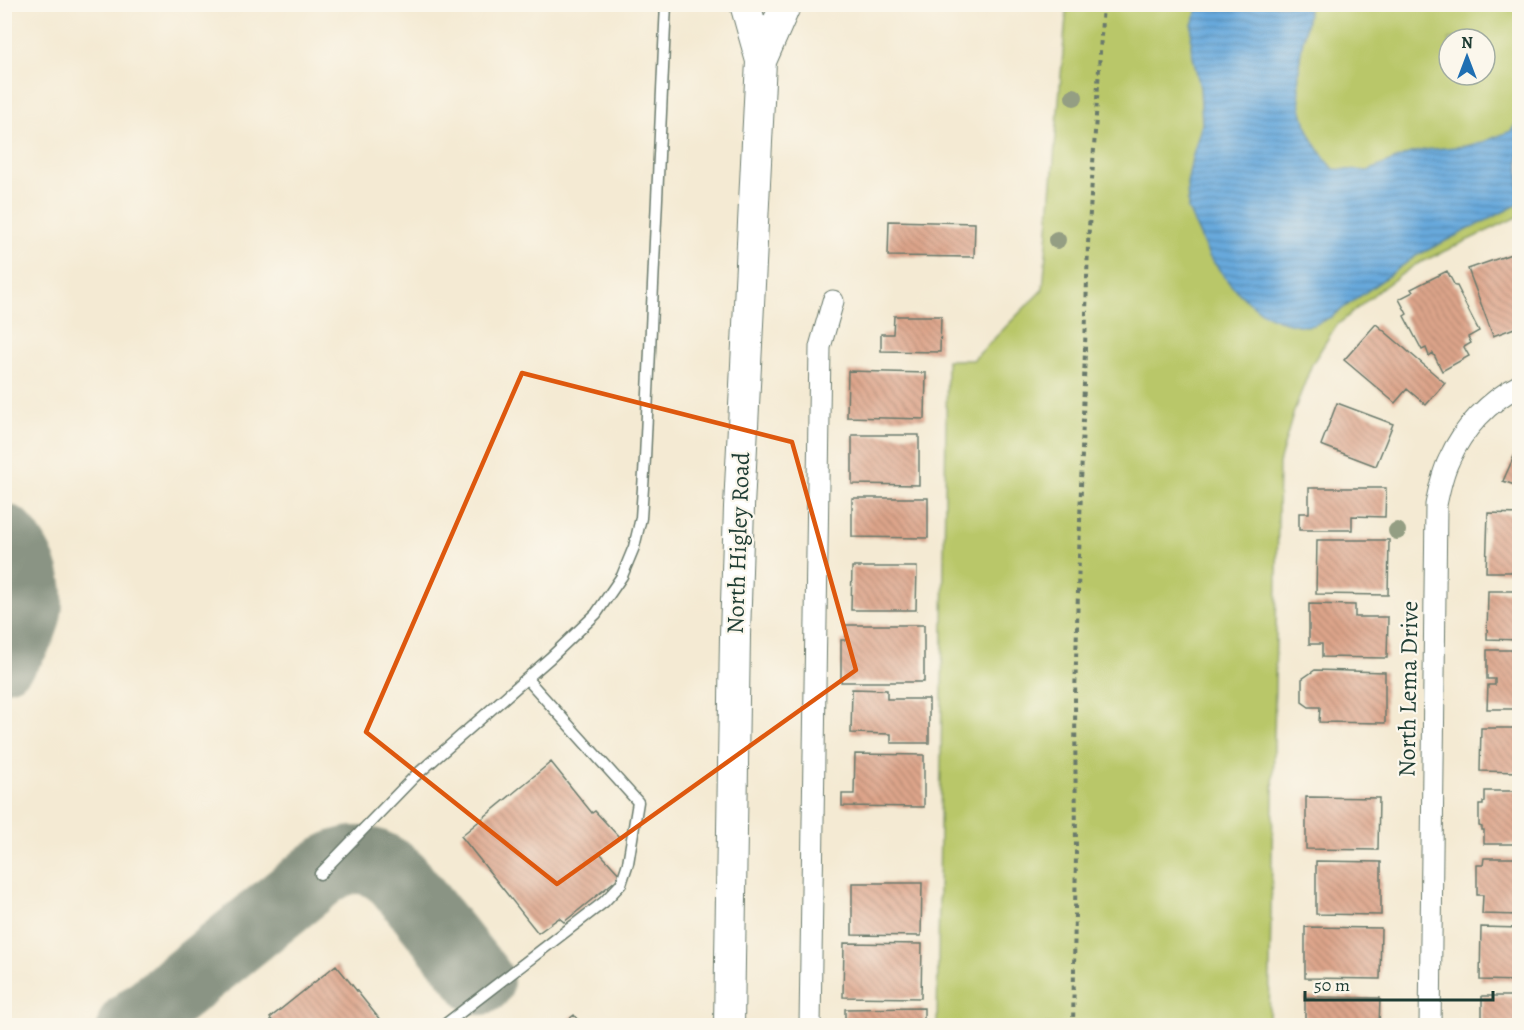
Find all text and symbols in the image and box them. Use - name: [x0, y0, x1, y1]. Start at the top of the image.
- north arrow: [1437, 27, 1497, 87]
- text: N: [1461, 32, 1473, 54]
- street label: North Higley Road: [719, 451, 757, 635]
- street label: North Lema Drive: [1390, 601, 1426, 777]
- scale bar: [1305, 964, 1492, 1002]
- text: 50 m: [1314, 973, 1350, 997]

